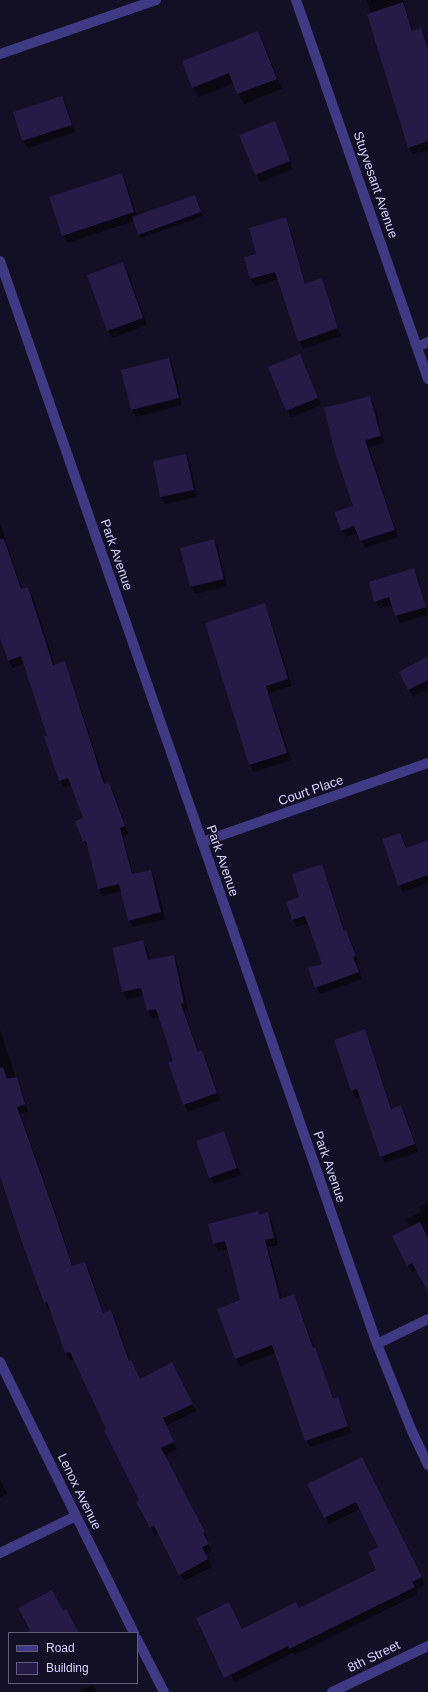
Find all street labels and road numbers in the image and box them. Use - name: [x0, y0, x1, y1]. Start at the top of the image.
- street label: Stuyvesant Avenue: [349, 130, 401, 240]
- street label: Park Avenue: [97, 517, 135, 593]
- street label: Court Place: [276, 773, 346, 809]
- street label: Park Avenue: [203, 823, 241, 899]
- street label: Park Avenue: [310, 1129, 348, 1205]
- street label: Lenox Avenue: [54, 1451, 104, 1533]
- street label: 8th Street: [345, 1638, 403, 1676]

